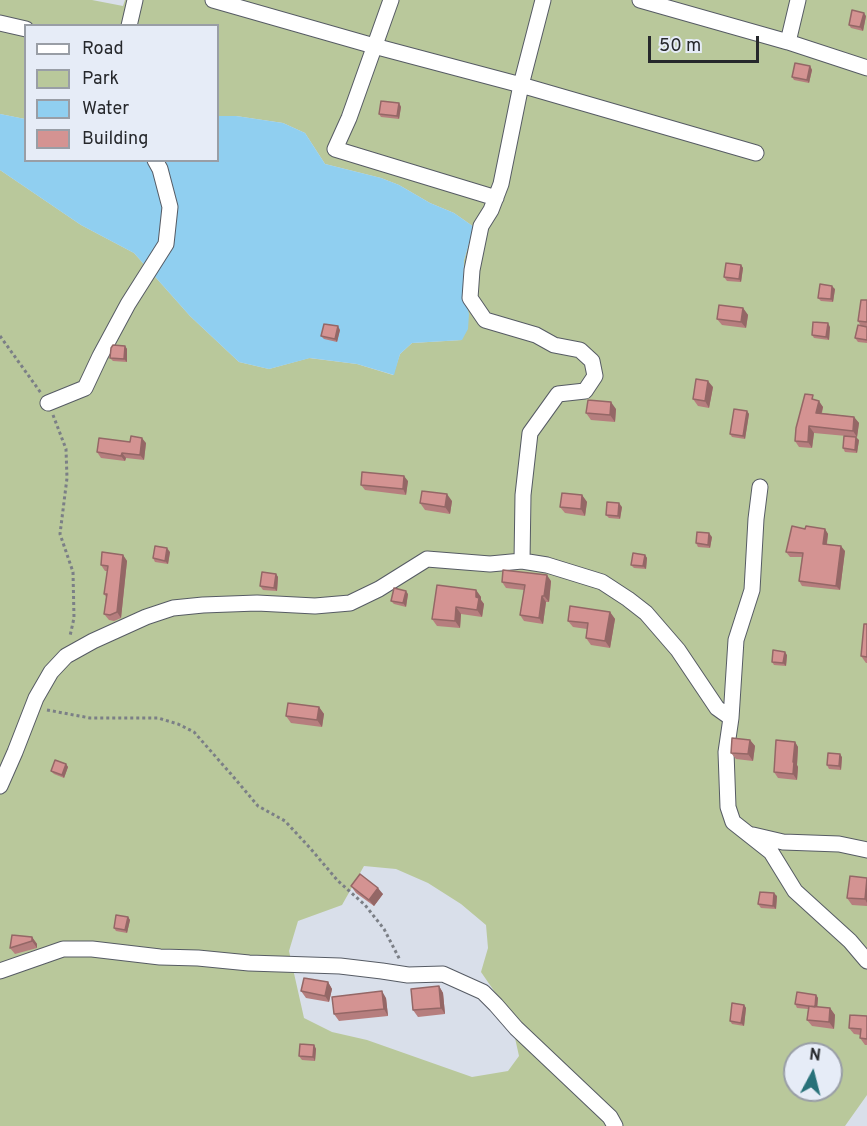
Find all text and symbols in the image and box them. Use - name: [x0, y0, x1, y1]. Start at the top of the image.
- legend: [24, 24, 219, 162]
- scale bar: [651, 24, 762, 62]
- text: 50 m: [659, 35, 701, 58]
- text: Road: [82, 38, 124, 61]
- text: Park: [82, 68, 119, 91]
- text: Water: [82, 98, 129, 121]
- text: Building: [82, 128, 148, 151]
- north arrow: [783, 1042, 843, 1102]
- text: N: [808, 1045, 822, 1067]

